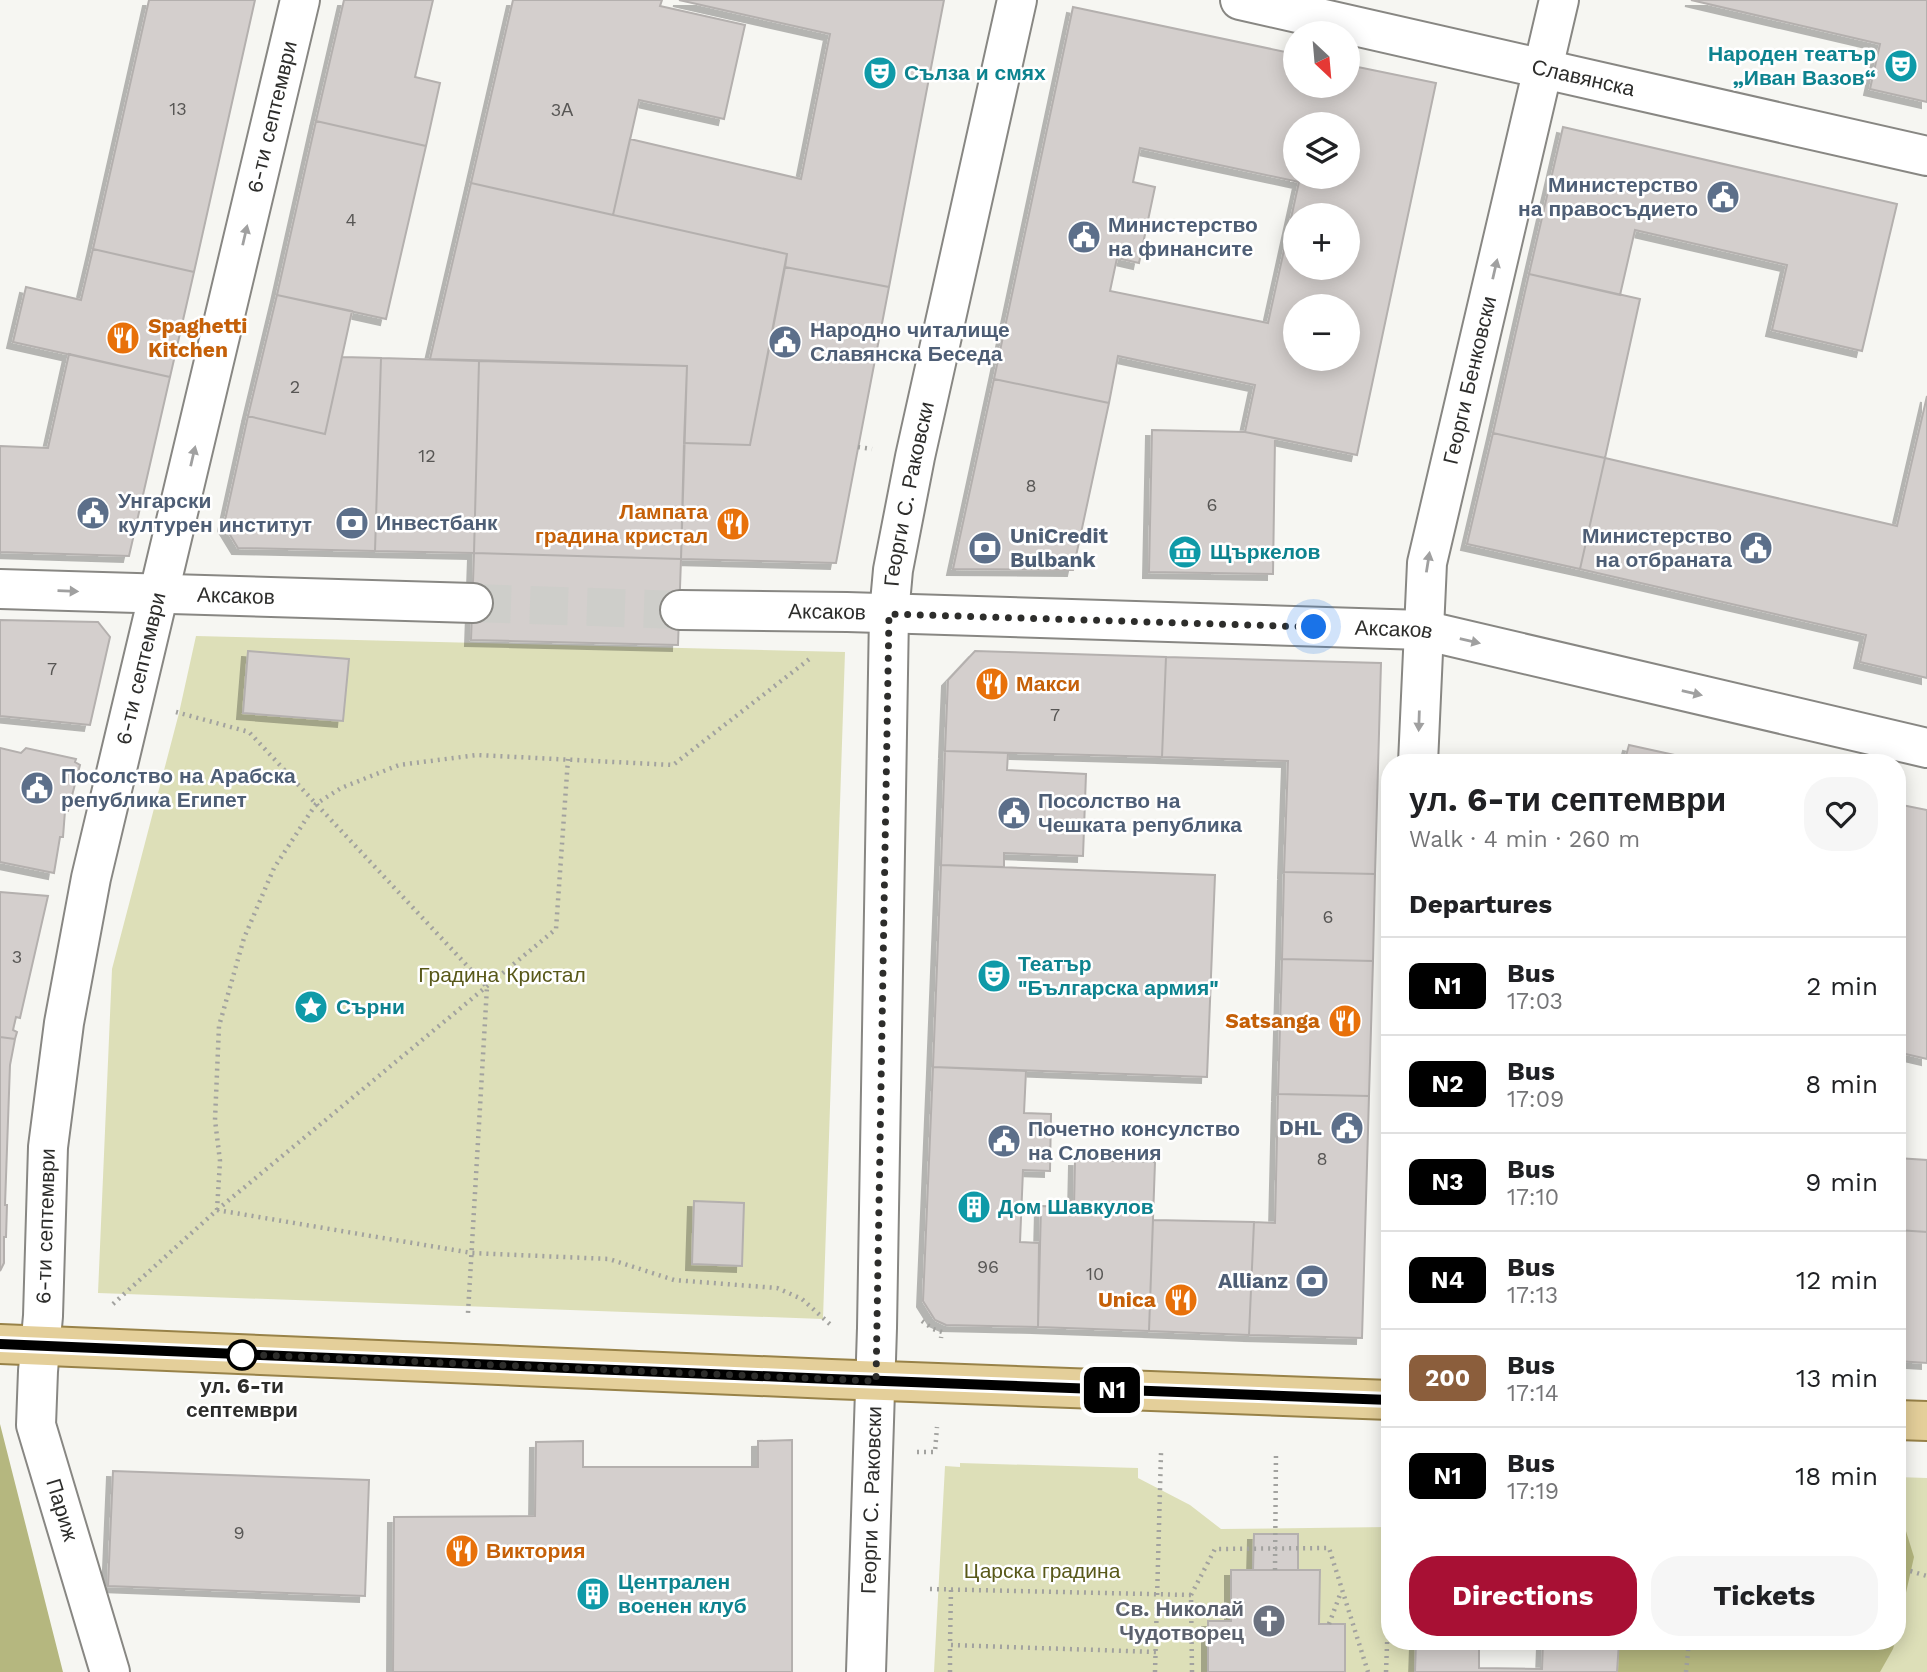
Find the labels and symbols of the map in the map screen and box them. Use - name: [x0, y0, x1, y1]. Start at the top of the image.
- north arrow: [1283, 21, 1360, 98]
- street label: 6-ти септември: [241, 38, 302, 195]
- place label: Народен театър „Иван Вазов“: [1708, 41, 1876, 90]
- theatre icon: Народен театър „Иван Вазов“: [1882, 47, 1920, 85]
- theatre icon: Сълза и смях: [861, 54, 899, 92]
- street label: Славянска: [1529, 54, 1638, 101]
- place label: Сълза и смях: [904, 60, 1046, 85]
- house number: 13: [169, 98, 187, 119]
- house number: 3А: [551, 99, 573, 120]
- place label: Министерство на правосъдието: [1518, 172, 1698, 221]
- public building icon: Министерство на правосъдието: [1704, 178, 1742, 216]
- house number: 4: [346, 209, 357, 230]
- place label: Министерство на финансите: [1108, 212, 1258, 261]
- public building icon: Министерство на финансите: [1065, 218, 1103, 256]
- one-way arrow: [240, 223, 251, 245]
- one-way arrow: [1490, 258, 1501, 280]
- street label: Георги Бенковски: [1438, 293, 1501, 467]
- place label: Spaghetti Kitchen: [148, 313, 247, 362]
- place label: Народно читалище Славянска Беседа: [810, 317, 1010, 366]
- restaurant icon: Spaghetti Kitchen: [104, 319, 142, 357]
- public building icon: Народно читалище Славянска Беседа: [766, 323, 804, 361]
- house number: 2: [290, 376, 300, 397]
- street label: Георги С. Раковски: [879, 399, 939, 587]
- one-way arrow: [188, 445, 199, 467]
- house number: 12: [418, 445, 436, 466]
- house number: 8: [1025, 475, 1037, 496]
- place label: Унгарски културен институт: [118, 488, 312, 537]
- public building icon: Унгарски културен институт: [74, 494, 112, 532]
- house number: 6: [1207, 494, 1217, 515]
- place label: Лампата градина кристал: [535, 499, 708, 548]
- bank icon: Инвестбанк: [333, 504, 371, 542]
- restaurant icon: Лампата градина кристал: [714, 505, 752, 543]
- place label: Инвестбанк: [376, 510, 498, 535]
- place label: UniCredit Bulbank: [1010, 523, 1108, 572]
- place label: Министерство на отбраната: [1582, 523, 1732, 572]
- bank icon: UniCredit Bulbank: [966, 529, 1004, 567]
- public building icon: Министерство на отбраната: [1737, 529, 1775, 567]
- museum icon: Щъркелов: [1166, 533, 1204, 571]
- place label: Щъркелов: [1210, 539, 1321, 564]
- one-way arrow: [1423, 551, 1434, 573]
- street label: Аксаков: [197, 582, 275, 609]
- one-way arrow: [57, 586, 79, 597]
- street label: 6-ти септември: [110, 590, 171, 747]
- street label: Аксаков: [788, 598, 866, 625]
- your location: [1296, 609, 1331, 644]
- street label: Аксаков: [1354, 615, 1435, 644]
- one-way arrow: [1459, 636, 1481, 647]
- house number: 7: [47, 658, 57, 679]
- restaurant icon: Макси: [973, 665, 1011, 703]
- place label: Макси: [1016, 671, 1080, 696]
- one-way arrow: [1681, 688, 1703, 699]
- house number: 7: [1050, 704, 1060, 725]
- one-way arrow: [1414, 710, 1425, 732]
- place label: Посолство на Арабска република Египет: [61, 763, 296, 812]
- public building icon: Посолство на Арабска република Египет: [18, 769, 56, 807]
- place label: Посолство на Чешката република: [1038, 788, 1242, 837]
- public building icon: Посолство на Чешката република: [995, 794, 1033, 832]
- house number: 6: [1323, 906, 1333, 927]
- house number: 3: [12, 946, 22, 967]
- place label: Театър "Българска армия": [1018, 951, 1219, 1000]
- theatre icon: Театър "Българска армия": [975, 957, 1013, 995]
- park label: Градина Кристал: [418, 962, 586, 987]
- place icon: Сърни: [292, 988, 330, 1026]
- place label: Сърни: [336, 994, 405, 1019]
- restaurant icon: Satsanga: [1326, 1002, 1364, 1040]
- place label: Satsanga: [1225, 1008, 1321, 1033]
- public building icon: DHL: [1328, 1109, 1366, 1147]
- place label: DHL: [1279, 1115, 1322, 1140]
- place label: Почетно консулство на Словения: [1028, 1116, 1240, 1165]
- public building icon: Почетно консулство на Словения: [985, 1122, 1023, 1160]
- street label: 6-ти септември: [30, 1148, 60, 1304]
- house number: 8: [1316, 1148, 1328, 1169]
- building icon: Дом Шавкулов: [955, 1188, 993, 1226]
- place label: Дом Шавкулов: [998, 1194, 1154, 1219]
- house number: 96: [977, 1256, 999, 1277]
- bank icon: Allianz: [1293, 1262, 1331, 1300]
- house number: 10: [1086, 1263, 1104, 1284]
- place label: Allianz: [1218, 1268, 1288, 1293]
- restaurant icon: Unica: [1162, 1281, 1200, 1319]
- place label: Unica: [1098, 1287, 1157, 1312]
- marker: ул. 6-ти септември: [227, 1340, 257, 1370]
- line badge: N1: [1080, 1367, 1144, 1413]
- place label: ул. 6-ти септември: [186, 1373, 298, 1422]
- street label: Георги С. Раковски: [855, 1406, 886, 1594]
- street label: Париж: [41, 1475, 84, 1544]
- house number: 9: [233, 1522, 245, 1543]
- restaurant icon: Виктория: [443, 1532, 481, 1570]
- place label: Виктория: [486, 1538, 585, 1563]
- park label: Царска градина: [964, 1558, 1121, 1583]
- place label: Централен военен клуб: [618, 1569, 747, 1618]
- building icon: Централен военен клуб: [574, 1575, 612, 1613]
- place label: Св. Николай Чудотворец: [1115, 1596, 1244, 1645]
- church icon: Св. Николай Чудотворец: [1250, 1602, 1288, 1640]

